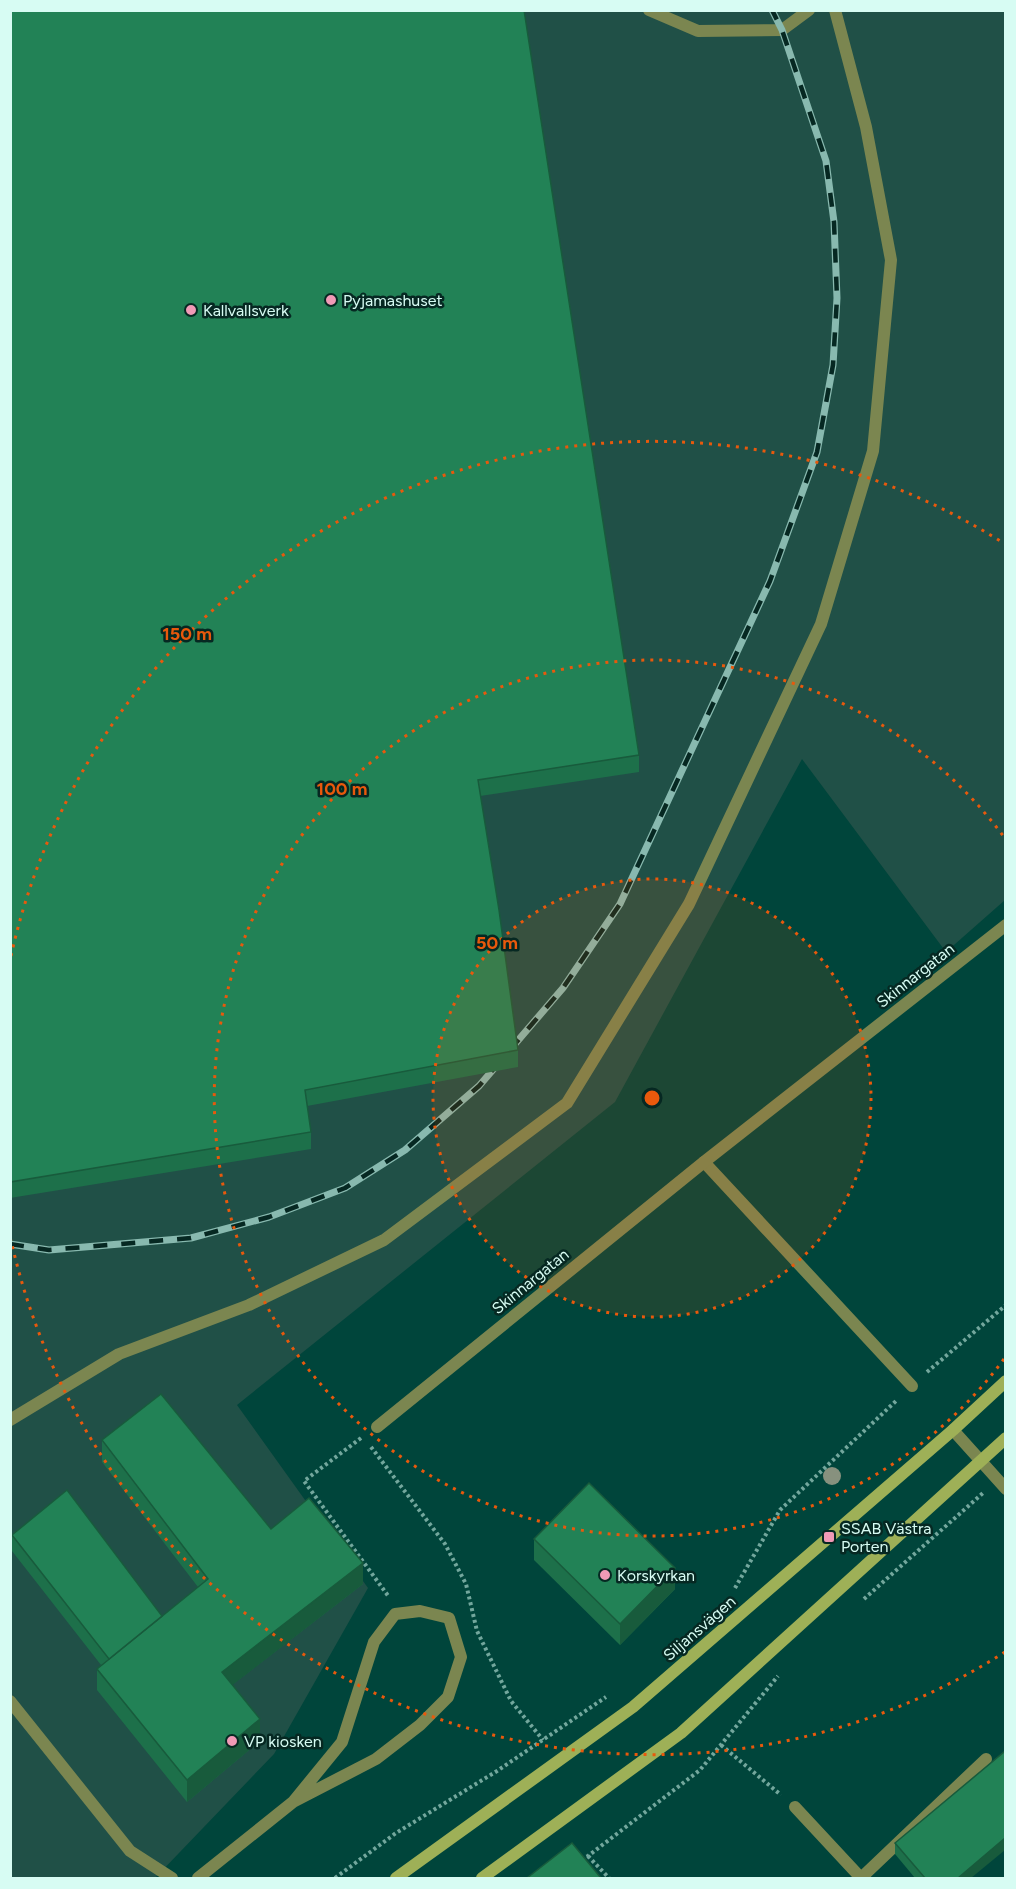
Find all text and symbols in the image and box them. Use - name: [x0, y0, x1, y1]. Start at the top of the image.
- place label: Pyjamashuset: [343, 291, 442, 310]
- marker: Pyjamashuset: [324, 293, 338, 307]
- place label: Kallvallsverk: [203, 301, 289, 320]
- marker: Kallvallsverk: [184, 303, 198, 317]
- text: 150 m: [162, 623, 212, 645]
- text: 100 m: [317, 778, 367, 800]
- text: 50 m: [476, 932, 518, 954]
- street label: Skinnargatan: [873, 939, 958, 1012]
- centre of rings: [642, 1088, 662, 1108]
- street label: Skinnargatan: [488, 1245, 573, 1318]
- place label: SSAB Västra Porten: [841, 1519, 932, 1556]
- marker: SSAB Västra Porten: [822, 1530, 836, 1544]
- place label: Korskyrkan: [617, 1566, 695, 1585]
- marker: Korskyrkan: [598, 1568, 612, 1582]
- street label: Siljansvägen: [659, 1592, 739, 1665]
- place label: VP kiosken: [244, 1732, 322, 1751]
- marker: VP kiosken: [225, 1734, 239, 1748]

